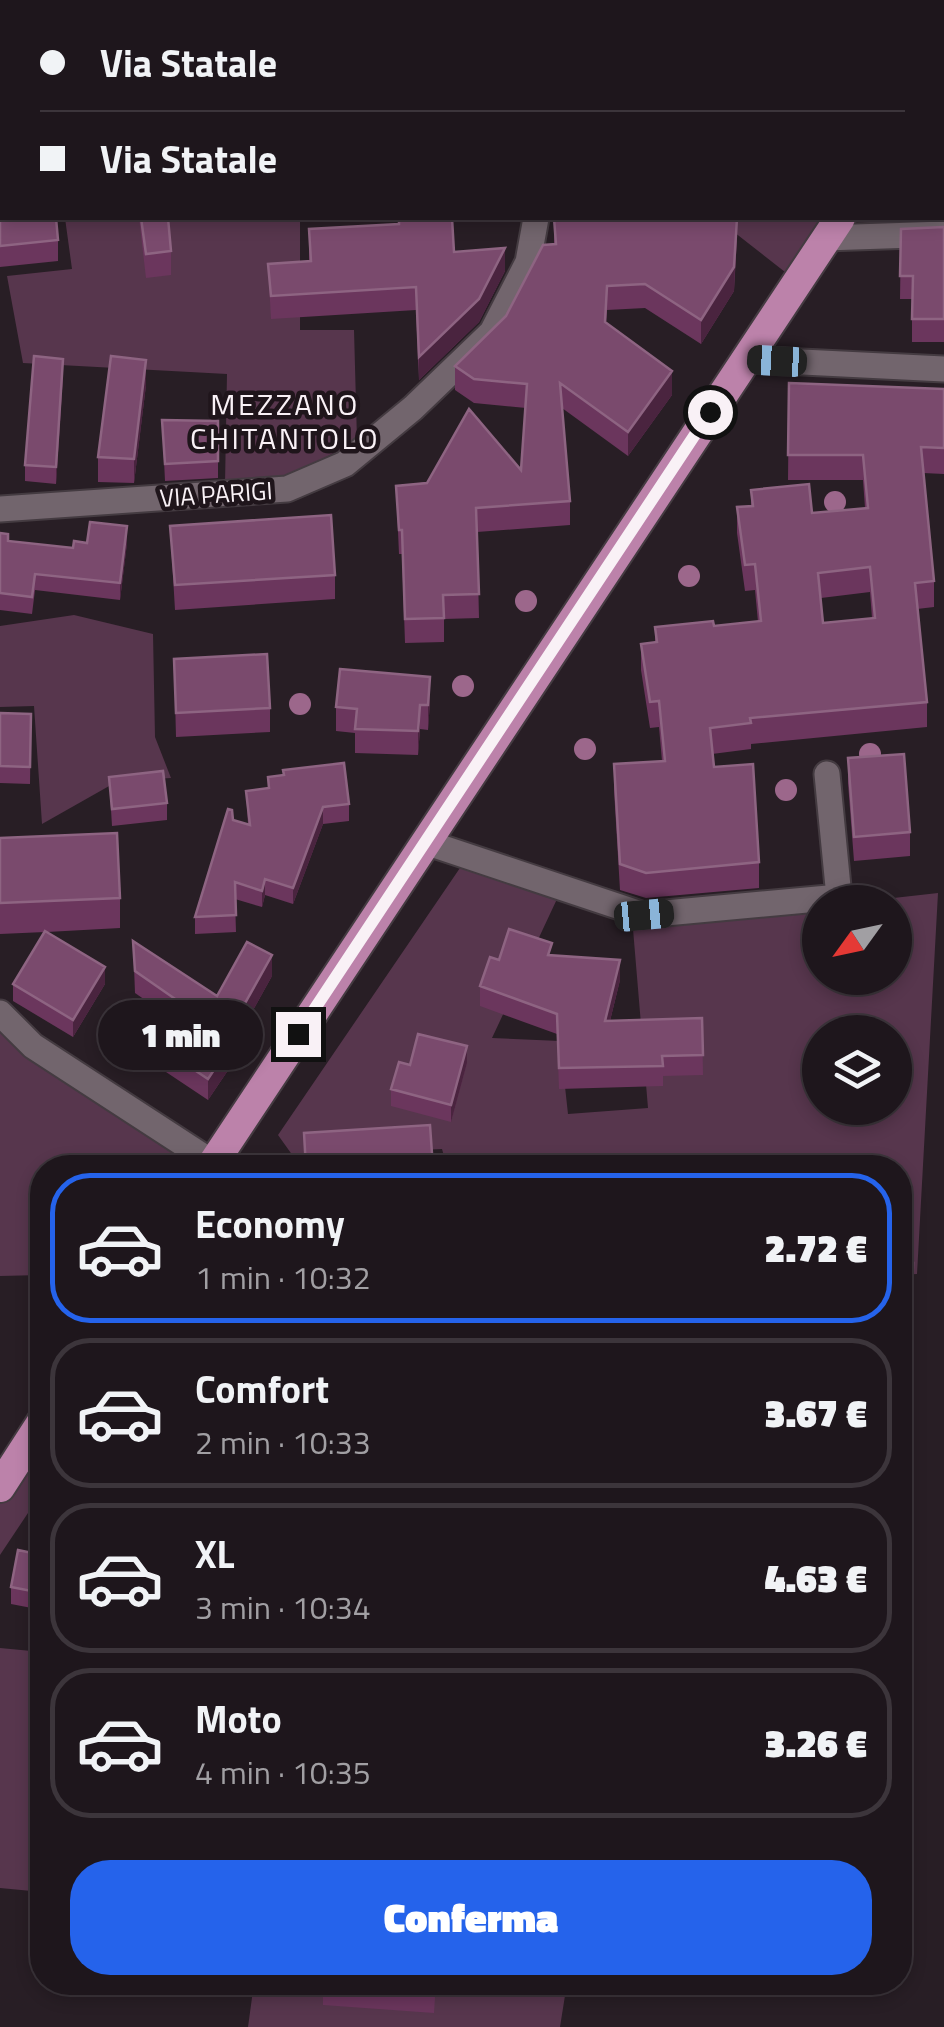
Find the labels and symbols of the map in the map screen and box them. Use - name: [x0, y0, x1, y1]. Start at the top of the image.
- car: [746, 344, 808, 378]
- district label: MEZZANO CHITANTOLO: [190, 381, 380, 461]
- route start: [688, 390, 733, 435]
- street label: VIA PARIGI: [158, 471, 274, 517]
- north arrow: [802, 885, 912, 995]
- car: [613, 897, 675, 933]
- callout: 1 min: [98, 999, 263, 1069]
- route end: [276, 1012, 321, 1057]

